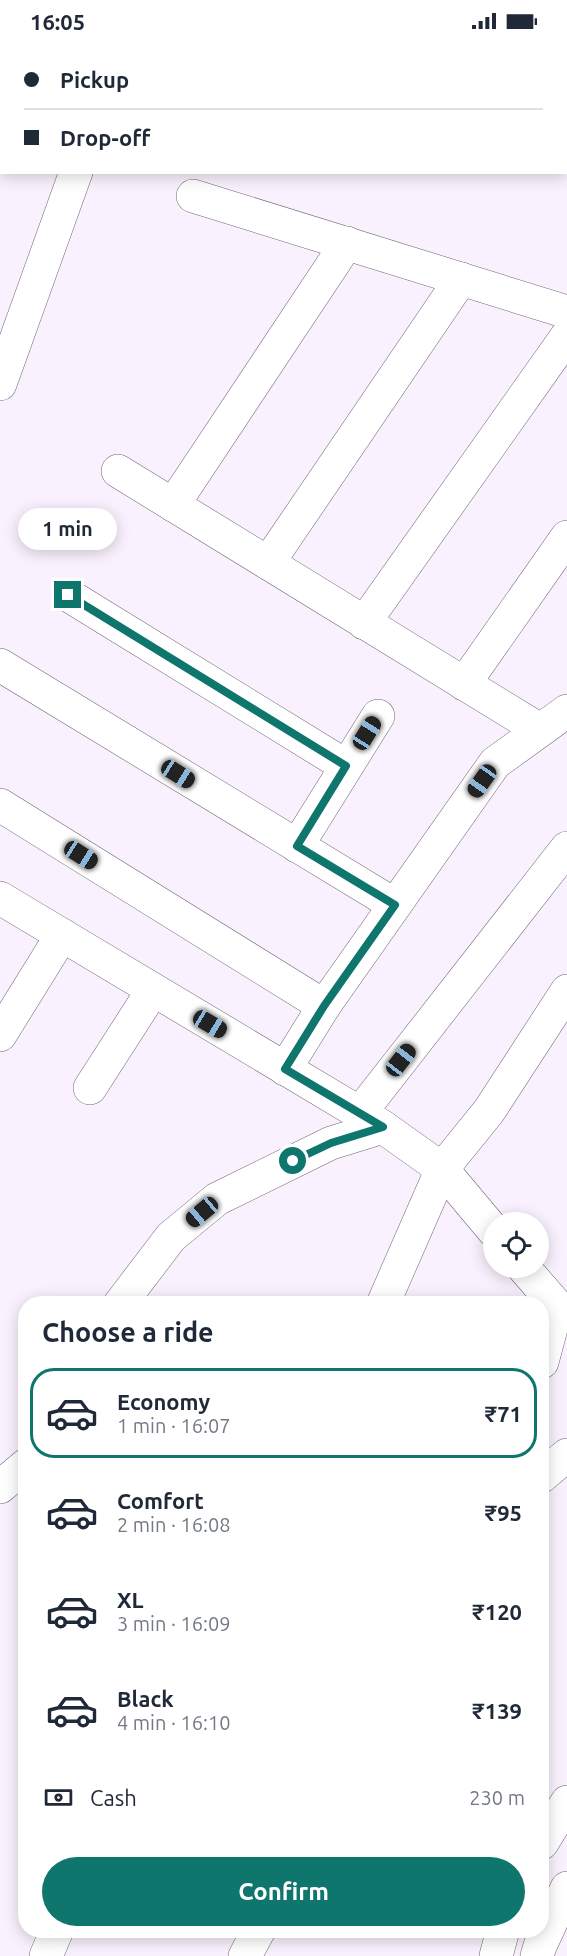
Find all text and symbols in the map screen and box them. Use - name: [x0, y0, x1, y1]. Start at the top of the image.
- text: 16:05: [30, 9, 85, 34]
- text: Pickup: [60, 67, 129, 92]
- text: Drop-off: [60, 125, 150, 150]
- callout: 1 min: [19, 508, 118, 550]
- text: 1 min: [42, 517, 93, 540]
- route end: [54, 581, 81, 608]
- car: [350, 713, 384, 753]
- car: [158, 757, 198, 791]
- car: [464, 761, 500, 801]
- car: [61, 838, 101, 872]
- car: [190, 1007, 230, 1041]
- car: [383, 1040, 419, 1080]
- route start: [279, 1147, 306, 1174]
- car: [182, 1194, 222, 1230]
- map controls: [483, 1212, 549, 1278]
- button: locate: [483, 1212, 549, 1278]
- text: Choose a ride: [42, 1317, 214, 1347]
- icon: car: [45, 1386, 99, 1440]
- text: Economy: [117, 1389, 210, 1414]
- text: ₹71: [485, 1401, 522, 1426]
- text: 1 min · 16:07: [117, 1414, 231, 1437]
- icon: car: [45, 1485, 99, 1539]
- text: Comfort: [117, 1488, 204, 1513]
- text: ₹95: [485, 1500, 522, 1525]
- text: 2 min · 16:08: [117, 1513, 231, 1536]
- icon: car: [45, 1584, 99, 1638]
- text: XL: [117, 1587, 144, 1612]
- text: ₹120: [472, 1599, 522, 1624]
- text: 3 min · 16:09: [117, 1612, 231, 1635]
- icon: car: [45, 1683, 99, 1737]
- text: Black: [117, 1686, 174, 1711]
- text: ₹139: [472, 1698, 522, 1723]
- text: 4 min · 16:10: [117, 1711, 231, 1734]
- icon: cash: [42, 1781, 75, 1814]
- text: Cash: [90, 1785, 137, 1810]
- text: 230 m: [469, 1786, 525, 1809]
- button: Confirm: [42, 1857, 525, 1926]

